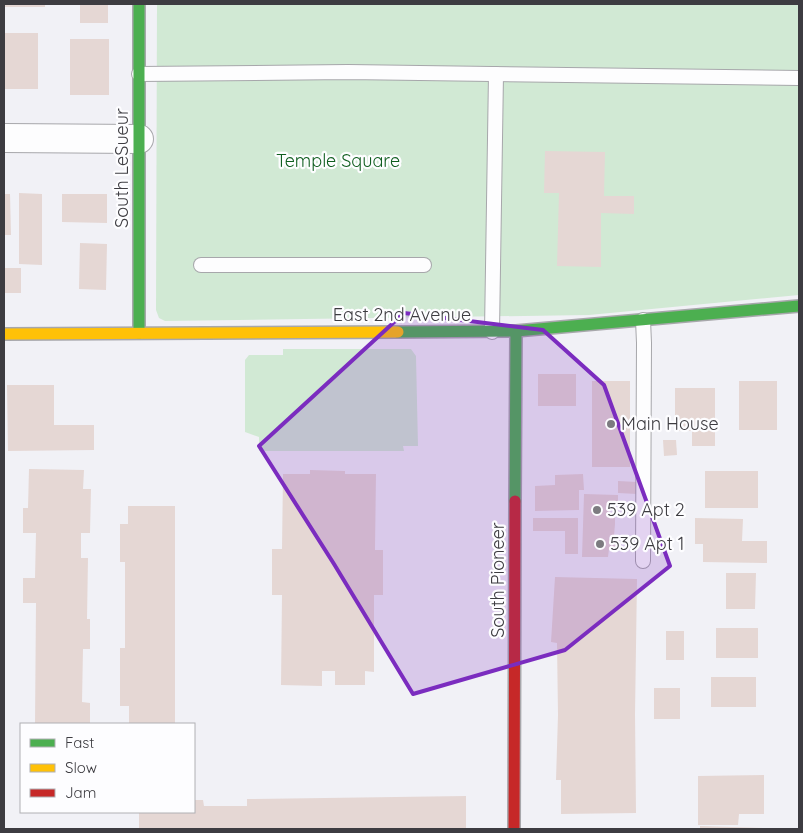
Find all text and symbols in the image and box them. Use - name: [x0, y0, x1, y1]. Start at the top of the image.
- street label: South LeSueur: [110, 108, 133, 228]
- park label: Temple Square: [276, 149, 400, 172]
- street label: East 2nd Avenue: [333, 303, 471, 326]
- place label: Main House: [621, 412, 719, 435]
- marker: Main House: [605, 418, 617, 430]
- place label: 539 Apt 2: [607, 498, 685, 521]
- marker: 539 Apt 2: [591, 504, 603, 516]
- street label: South Pioneer: [486, 522, 509, 638]
- place label: 539 Apt 1: [610, 532, 684, 555]
- marker: 539 Apt 1: [594, 538, 606, 550]
- legend: [20, 723, 195, 813]
- text: Fast: [65, 733, 94, 752]
- text: Slow: [65, 758, 97, 777]
- text: Jam: [65, 783, 96, 802]

